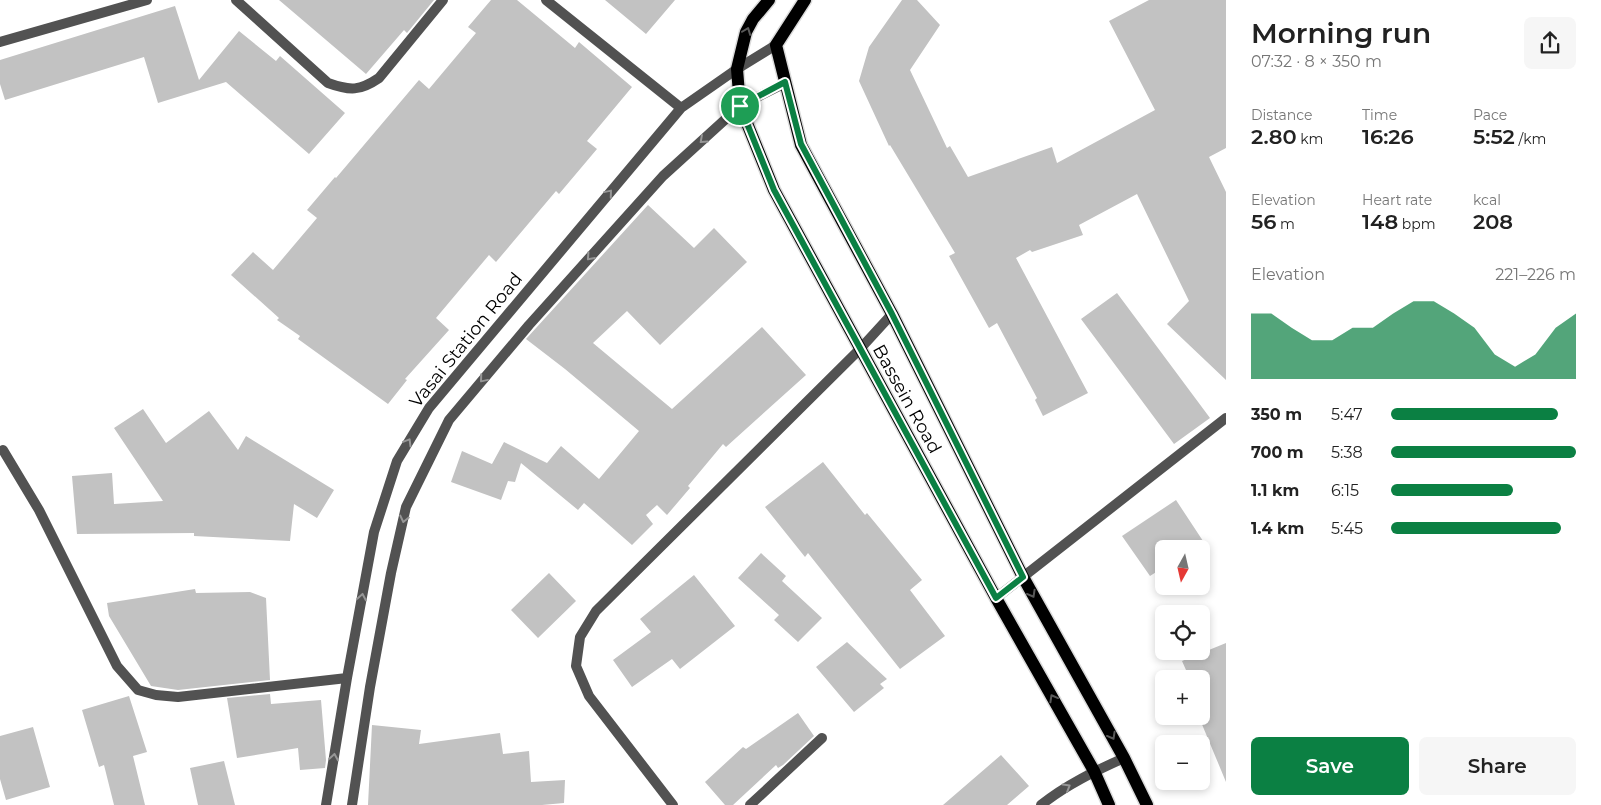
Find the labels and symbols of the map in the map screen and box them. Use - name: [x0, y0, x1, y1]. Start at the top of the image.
- one-way arrow: [741, 28, 751, 36]
- pin: [719, 85, 761, 127]
- one-way arrow: [699, 134, 708, 143]
- one-way arrow: [603, 190, 612, 199]
- one-way arrow: [587, 251, 596, 260]
- street label: Vasai Station Road: [405, 268, 527, 412]
- street label: Bassein Road: [868, 341, 946, 457]
- one-way arrow: [481, 373, 489, 382]
- one-way arrow: [402, 439, 412, 448]
- one-way arrow: [399, 514, 410, 523]
- north arrow: [1155, 540, 1210, 595]
- one-way arrow: [1026, 589, 1036, 598]
- one-way arrow: [356, 592, 366, 601]
- one-way arrow: [1049, 695, 1059, 704]
- one-way arrow: [1106, 731, 1116, 740]
- one-way arrow: [328, 753, 339, 761]
- one-way arrow: [1061, 784, 1070, 794]

